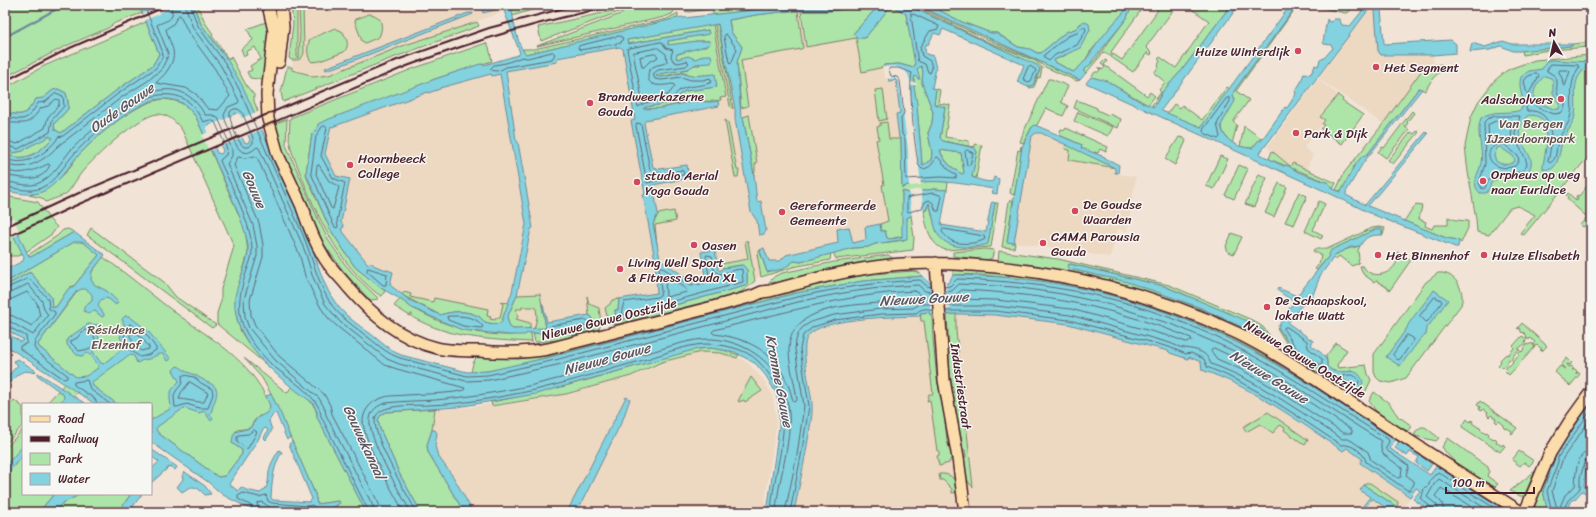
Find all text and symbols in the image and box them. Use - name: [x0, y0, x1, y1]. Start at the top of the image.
- north arrow: [1534, 22, 1574, 62]
- text: N: [1546, 23, 1558, 43]
- place label: Huize Winterdijk: [1195, 40, 1290, 63]
- marker: Huize Winterdijk: [1293, 46, 1303, 56]
- place label: Het Segment: [1384, 56, 1460, 79]
- marker: Het Segment: [1371, 62, 1381, 72]
- water label: Oude Gouwe: [84, 75, 161, 140]
- place label: Brandweerkazerne Gouda: [598, 85, 704, 123]
- place label: Aalscholvers: [1480, 88, 1553, 111]
- marker: Aalscholvers: [1556, 94, 1566, 104]
- marker: Brandweerkazerne Gouda: [585, 98, 595, 108]
- park label: Van Bergen IJzendoornpark: [1486, 112, 1576, 150]
- place label: Park & Dijk: [1304, 122, 1368, 145]
- marker: Park & Dijk: [1291, 128, 1301, 138]
- place label: Hoornbeeck College: [358, 147, 426, 185]
- marker: Hoornbeeck College: [345, 160, 355, 170]
- place label: Orpheus op weg naar Euridice: [1491, 163, 1581, 201]
- place label: studio Aerial Yoga Gouda: [644, 164, 719, 202]
- water label: Gouwe: [235, 166, 274, 213]
- marker: Orpheus op weg naar Euridice: [1478, 176, 1488, 186]
- marker: studio Aerial Yoga Gouda: [632, 177, 642, 187]
- place label: De Goudse Waarden: [1083, 193, 1142, 231]
- place label: Gereformeerde Gemeente: [790, 194, 876, 232]
- marker: De Goudse Waarden: [1070, 206, 1080, 216]
- marker: Gereformeerde Gemeente: [777, 207, 787, 217]
- place label: CAMA Parousia Gouda: [1051, 225, 1140, 263]
- place label: Oasen: [702, 234, 737, 257]
- marker: CAMA Parousia Gouda: [1038, 238, 1048, 248]
- marker: Oasen: [689, 240, 699, 250]
- place label: Het Binnenhof: [1386, 244, 1471, 267]
- place label: Huize Elisabeth: [1492, 244, 1580, 267]
- marker: Het Binnenhof: [1373, 250, 1383, 260]
- marker: Huize Elisabeth: [1479, 250, 1489, 260]
- place label: Living Well Sport & Fitness Gouda XL: [628, 251, 737, 289]
- marker: Living Well Sport & Fitness Gouda XL: [615, 264, 625, 274]
- water label: Nieuwe Gouwe: [879, 284, 971, 314]
- place label: De Schaapskooi, lokatie Watt: [1275, 289, 1367, 327]
- street label: Nieuwe Gouwe Oostzijde: [539, 291, 680, 347]
- marker: De Schaapskooi, lokatie Watt: [1262, 302, 1272, 312]
- street label: Nieuwe Gouwe Oostzijde: [1241, 316, 1369, 402]
- park label: Résidence Elzenhof: [87, 318, 145, 356]
- water label: Kromme Gouwe: [758, 333, 801, 431]
- water label: Nieuwe Gouwe: [561, 335, 655, 383]
- street label: Industriestraat: [943, 340, 979, 431]
- water label: Nieuwe Gouwe: [1227, 346, 1311, 408]
- water label: Gouwekanaal: [336, 401, 393, 486]
- legend: [22, 403, 152, 495]
- text: Road: [58, 408, 85, 430]
- text: Railway: [58, 428, 99, 450]
- text: Park: [58, 448, 83, 470]
- text: Water: [58, 468, 91, 490]
- scale bar: [1446, 469, 1534, 495]
- text: 100 m: [1452, 472, 1485, 494]

